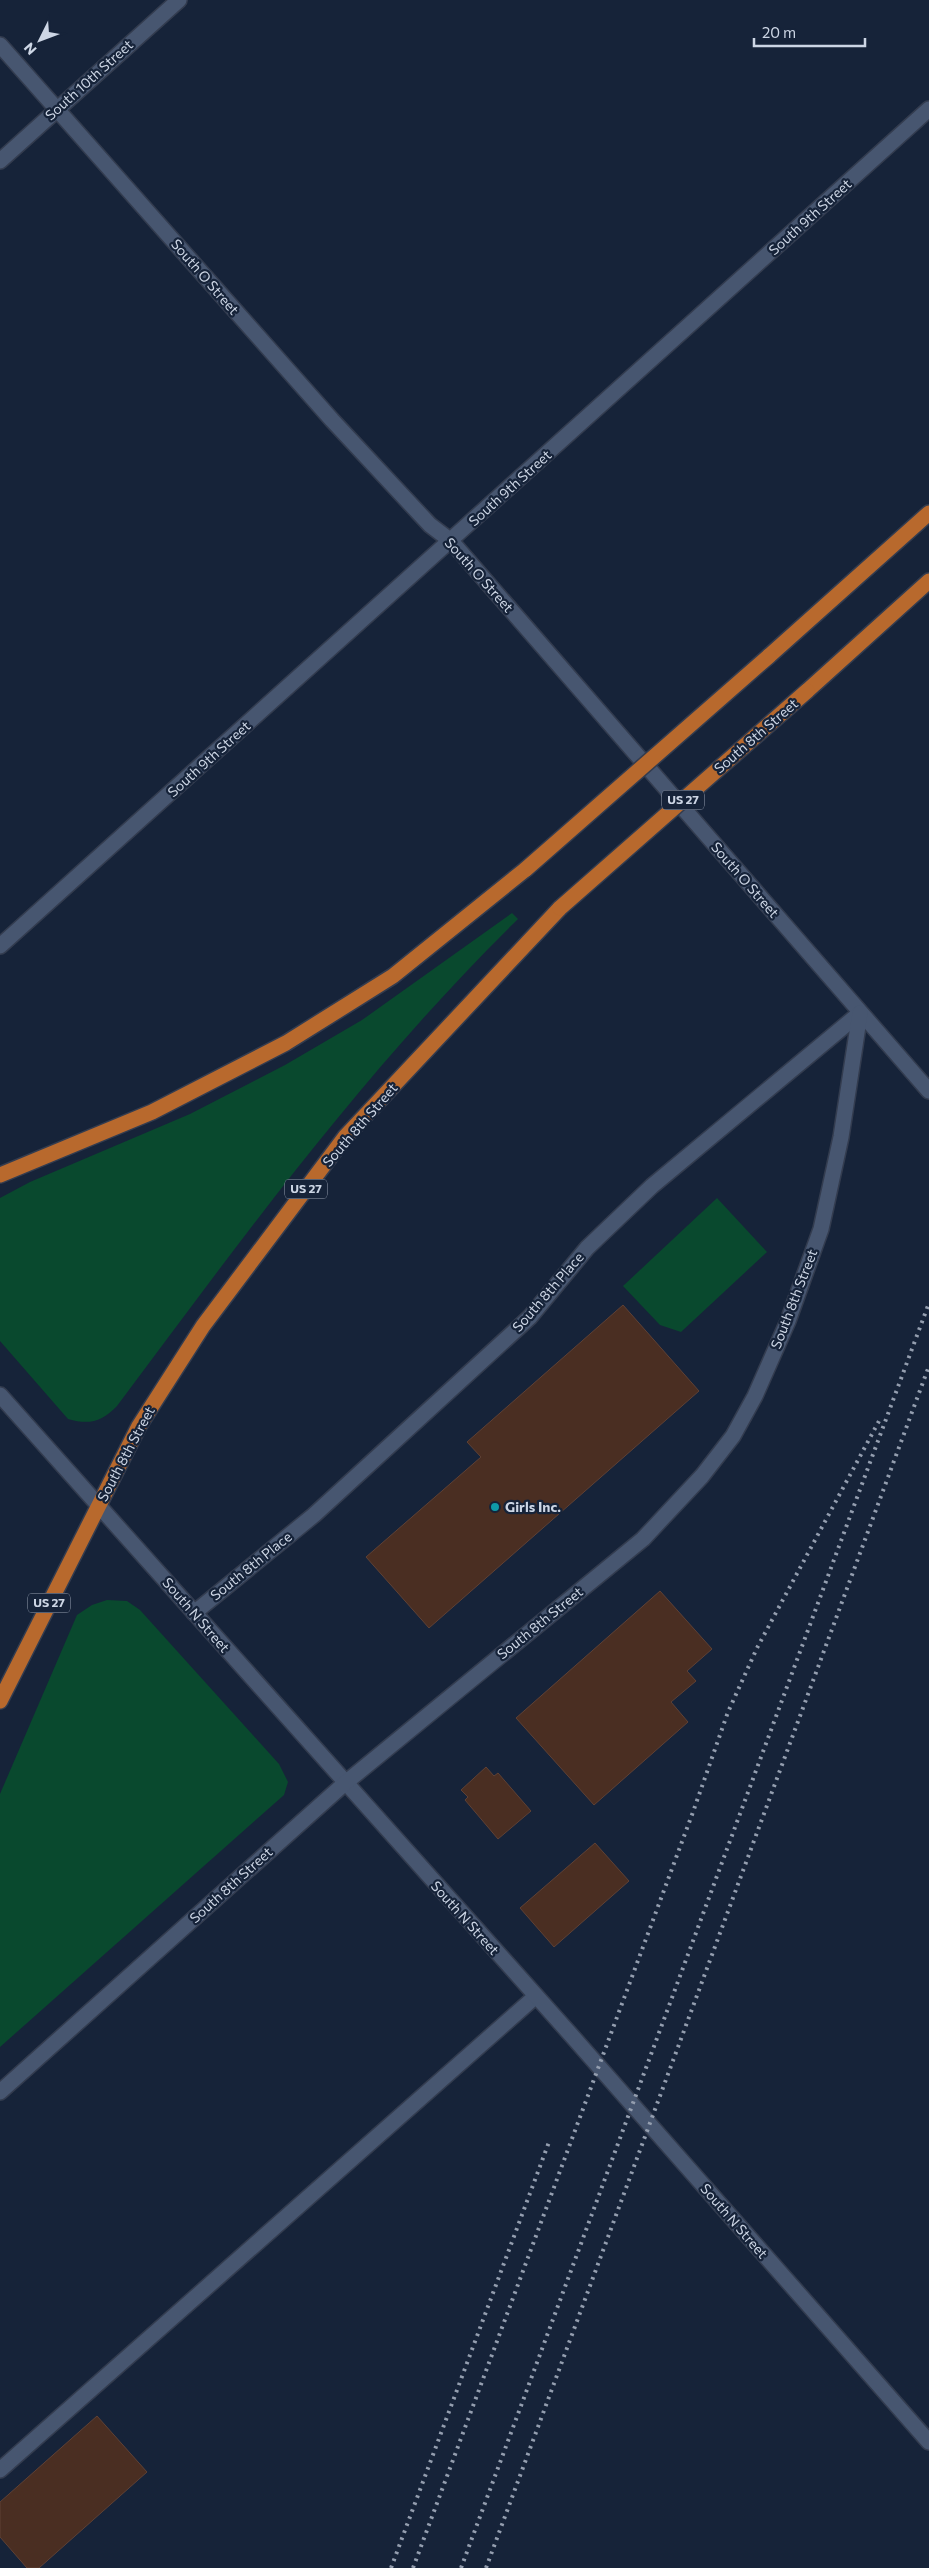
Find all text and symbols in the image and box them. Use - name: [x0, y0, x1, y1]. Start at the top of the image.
- north arrow: [15, 15, 65, 65]
- scale bar: [754, 15, 865, 47]
- text: 20 m: [762, 23, 796, 41]
- street label: South 10th Street: [41, 36, 136, 123]
- text: N: [20, 39, 40, 59]
- street label: South 9th Street: [765, 175, 855, 258]
- street label: South O Street: [168, 235, 243, 318]
- street label: South 9th Street: [465, 446, 555, 529]
- street label: South O Street: [441, 534, 517, 616]
- street label: South 8th Street: [710, 694, 801, 777]
- street label: South 9th Street: [164, 717, 254, 800]
- road number: US 27: [662, 790, 704, 810]
- street label: South O Street: [708, 838, 783, 921]
- street label: South 8th Street: [319, 1079, 401, 1170]
- road number: US 27: [285, 1180, 327, 1198]
- street label: South 8th Street: [767, 1246, 820, 1351]
- street label: South 8th Place: [508, 1248, 587, 1335]
- street label: South 8th Street: [93, 1403, 158, 1504]
- place label: Girls Inc.: [505, 1498, 561, 1515]
- marker: Girls Inc.: [489, 1501, 501, 1513]
- street label: South 8th Place: [207, 1528, 295, 1604]
- street label: South N Street: [159, 1574, 234, 1656]
- street label: South 8th Street: [493, 1583, 586, 1662]
- road number: US 27: [28, 1594, 70, 1612]
- street label: South 8th Street: [186, 1843, 276, 1926]
- street label: South N Street: [428, 1877, 503, 1958]
- street label: South N Street: [697, 2180, 772, 2262]

